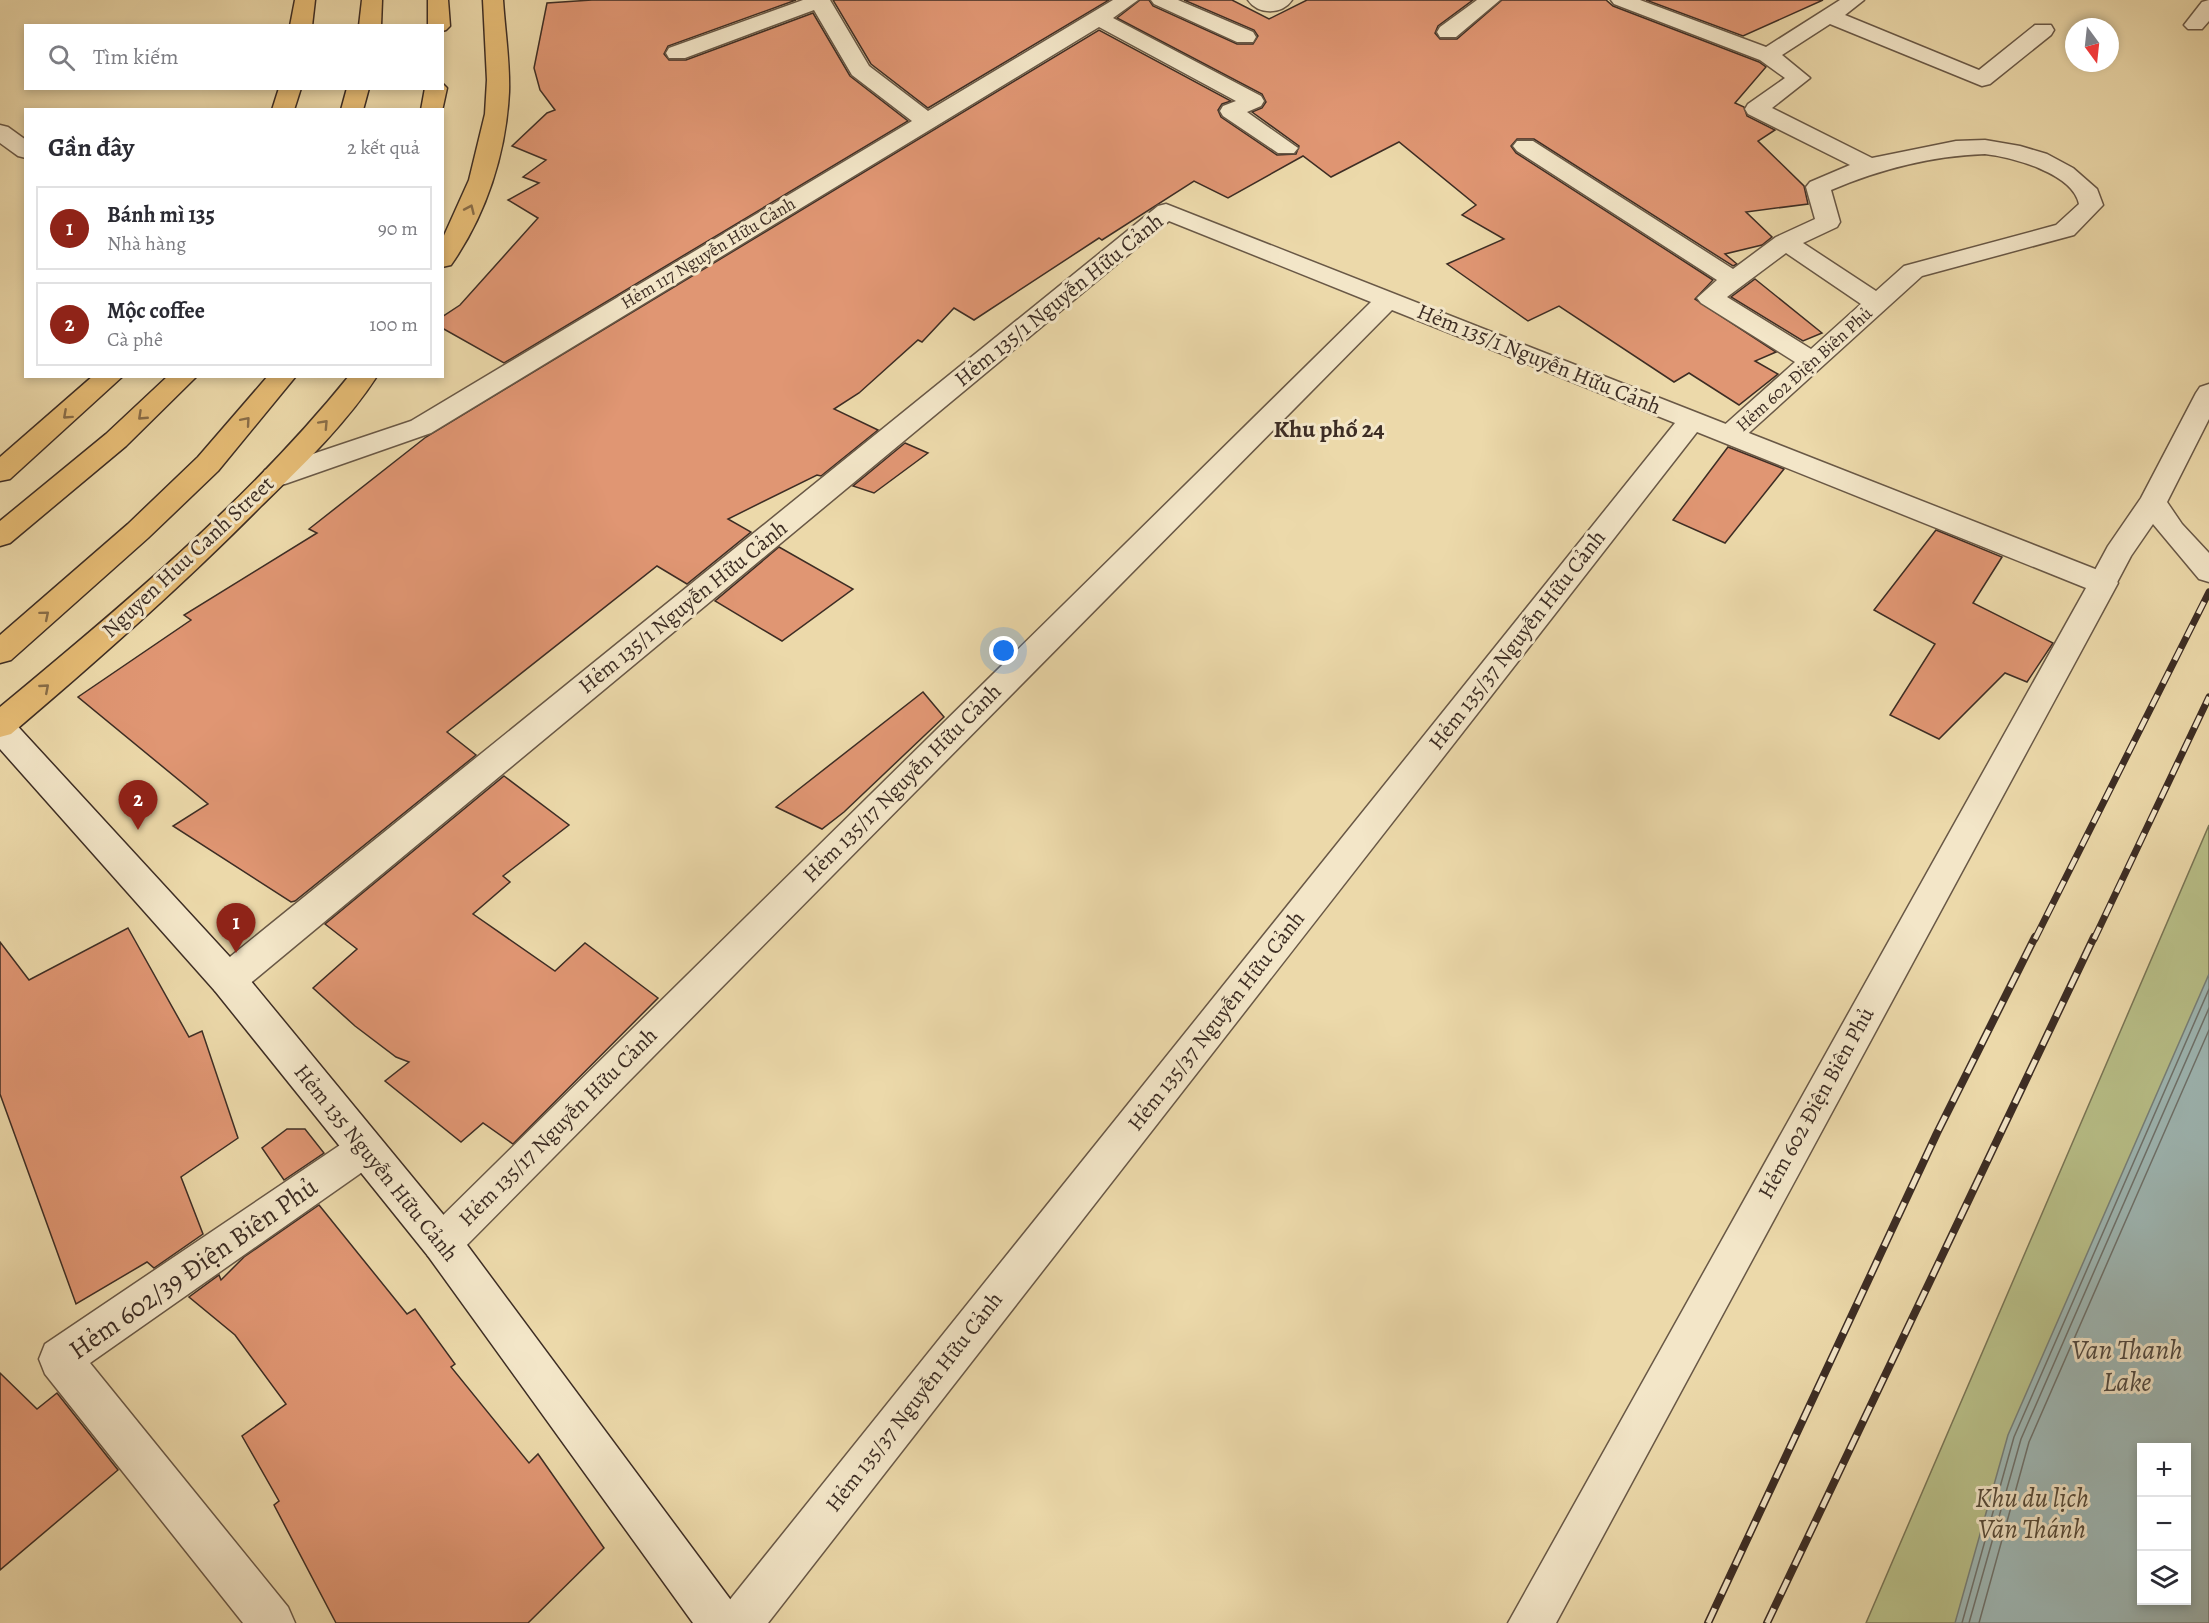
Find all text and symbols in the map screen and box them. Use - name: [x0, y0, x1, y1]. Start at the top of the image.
- north arrow: [2065, 18, 2119, 72]
- search box: [24, 24, 444, 90]
- icon: search: [45, 41, 78, 74]
- text: Tìm kiếm: [93, 42, 179, 72]
- text: Gần đây: [48, 130, 134, 165]
- text: 2 kết quả: [347, 134, 420, 161]
- street label: Hẻm 117 Nguyễn Hữu Cảnh: [616, 191, 800, 315]
- text: Bánh mì 135: [107, 200, 215, 230]
- one-way arrow: [462, 204, 474, 215]
- street label: Hẻm 135/1 Nguyễn Hữu Cảnh: [948, 206, 1170, 394]
- text: 1: [66, 215, 73, 242]
- text: 90 m: [378, 215, 418, 242]
- text: Nhà hàng: [107, 230, 186, 257]
- text: Mộc coffee: [107, 296, 205, 326]
- street label: Hẻm 135/1 Nguyễn Hữu Cảnh: [1412, 296, 1666, 422]
- street label: Hẻm 602 Điện Biên Phủ: [1731, 301, 1877, 437]
- text: 2: [65, 311, 74, 338]
- text: 100 m: [369, 311, 418, 338]
- text: Cà phê: [107, 326, 163, 353]
- one-way arrow: [63, 408, 73, 419]
- one-way arrow: [138, 409, 149, 420]
- district label: Khu phố 24: [1273, 413, 1385, 445]
- one-way arrow: [239, 417, 250, 427]
- one-way arrow: [317, 421, 328, 431]
- street label: Nguyen Huu Canh Street: [95, 469, 281, 645]
- street label: Hẻm 135/1 Nguyễn Hữu Cảnh: [572, 513, 794, 701]
- street label: Hẻm 135/37 Nguyễn Hữu Cảnh: [1422, 524, 1613, 756]
- one-way arrow: [38, 611, 49, 622]
- your location: [989, 636, 1018, 665]
- street label: Hẻm 135/17 Nguyễn Hữu Cảnh: [796, 677, 1008, 889]
- one-way arrow: [38, 684, 49, 695]
- pin: 2: [118, 780, 158, 830]
- pin: 1: [216, 904, 256, 953]
- street label: Hẻm 135/37 Nguyễn Hữu Cảnh: [1121, 905, 1312, 1137]
- street label: Hẻm 602 Điện Biên Phủ: [1751, 1002, 1881, 1204]
- street label: Hẻm 135/17 Nguyễn Hữu Cảnh: [452, 1021, 664, 1233]
- street label: Hẻm 135 Nguyễn Hữu Cảnh: [287, 1058, 465, 1268]
- street label: Hẻm 602/39 Điện Biên Phủ: [61, 1168, 325, 1368]
- street label: Hẻm 135/37 Nguyễn Hữu Cảnh: [819, 1286, 1010, 1518]
- water label: Van Thanh Lake: [2071, 1331, 2183, 1401]
- map controls: [2137, 1443, 2191, 1605]
- button: +: [2137, 1443, 2191, 1497]
- park label: Khu du lịch Văn Thánh: [1975, 1480, 2089, 1547]
- button: −: [2137, 1497, 2191, 1551]
- button: layers: [2137, 1551, 2191, 1605]

